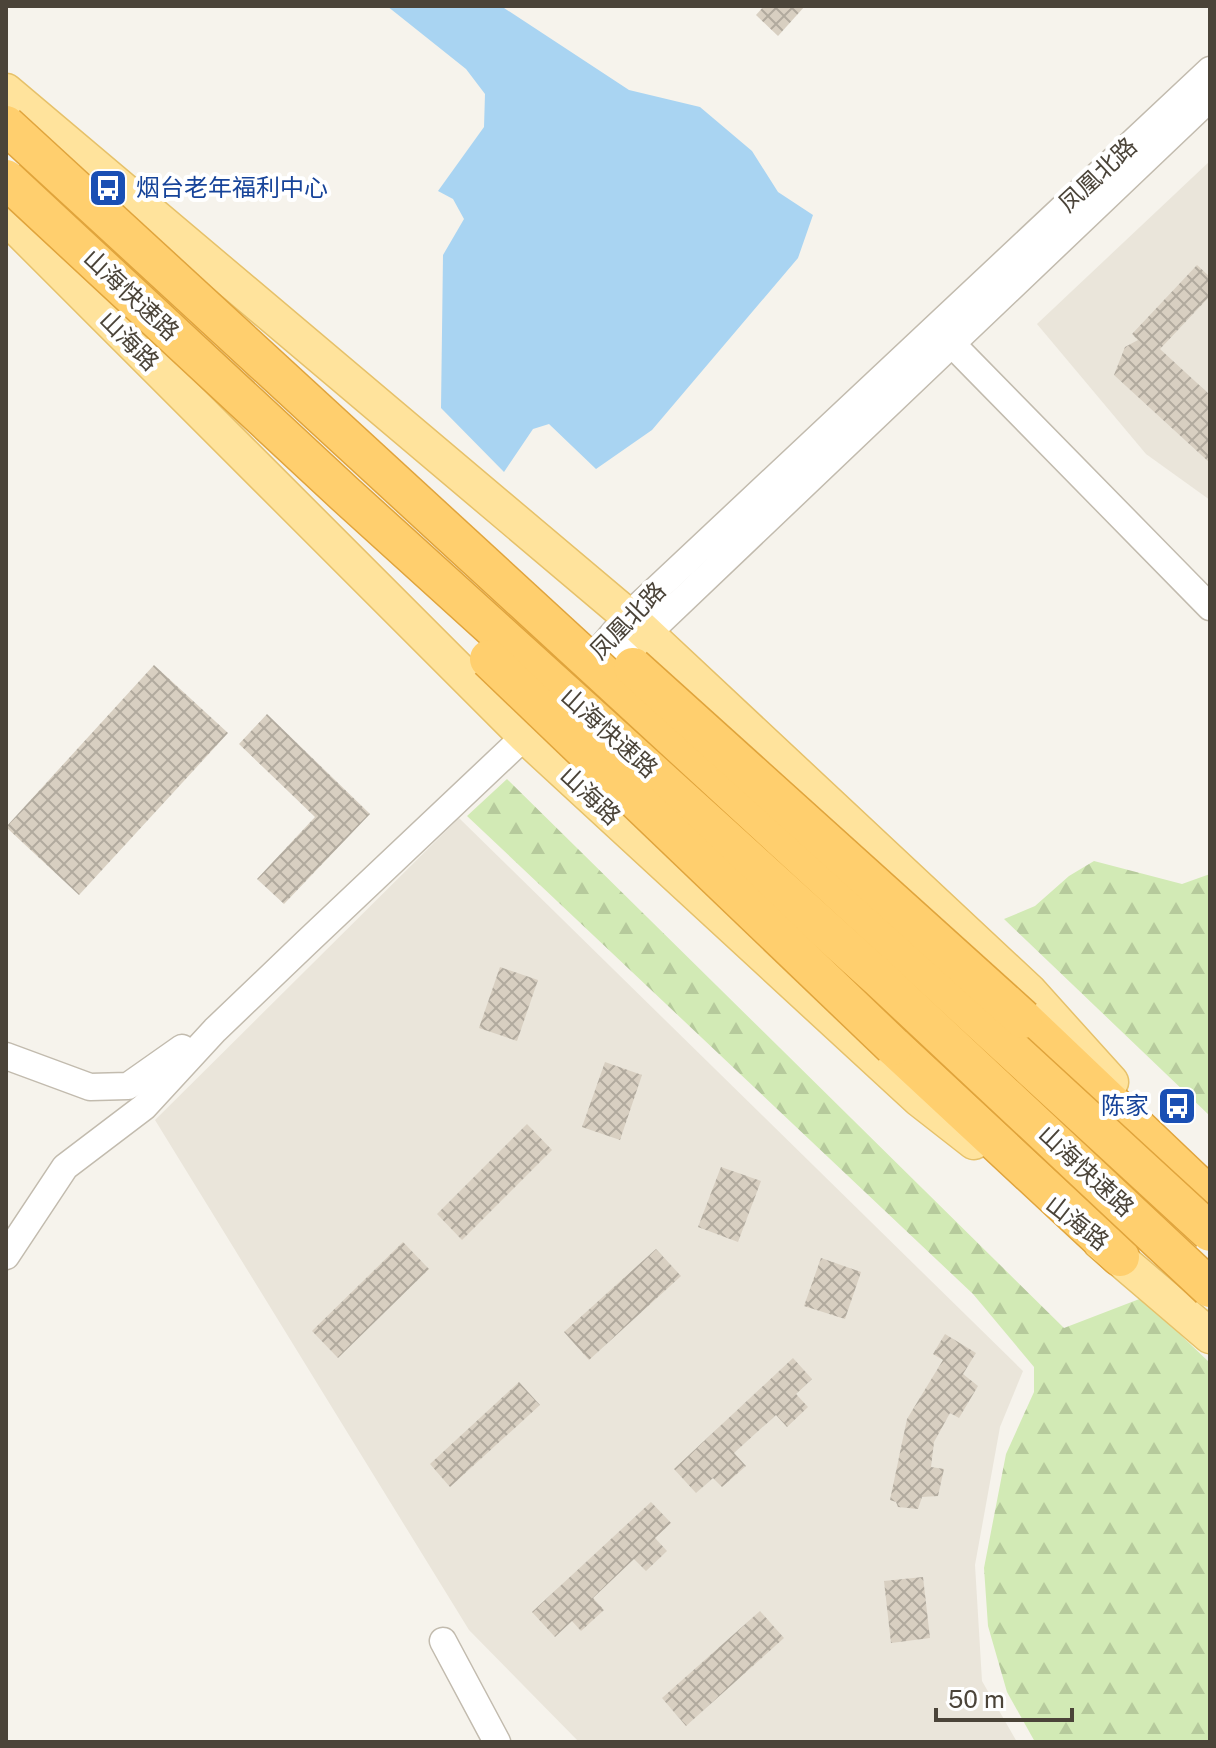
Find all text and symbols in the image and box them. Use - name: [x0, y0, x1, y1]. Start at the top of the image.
- street label: 凤凰北路: [1053, 131, 1142, 217]
- bus stop icon: 烟台老年福利中心: [87, 167, 129, 209]
- place label: 烟台老年福利中心: [136, 173, 328, 201]
- street label: 山海快速路: [78, 243, 185, 345]
- street label: 山海路: [94, 305, 165, 376]
- street label: 凤凰北路: [584, 576, 671, 665]
- street label: 山海快速路: [556, 682, 664, 783]
- street label: 山海路: [555, 760, 627, 830]
- bus stop icon: 陈家: [1156, 1085, 1198, 1127]
- place label: 陈家: [1101, 1091, 1149, 1119]
- street label: 山海快速路: [1033, 1119, 1140, 1221]
- street label: 山海路: [1041, 1189, 1115, 1255]
- scale bar: [936, 1672, 1072, 1722]
- text: 50 m: [948, 1685, 1005, 1713]

